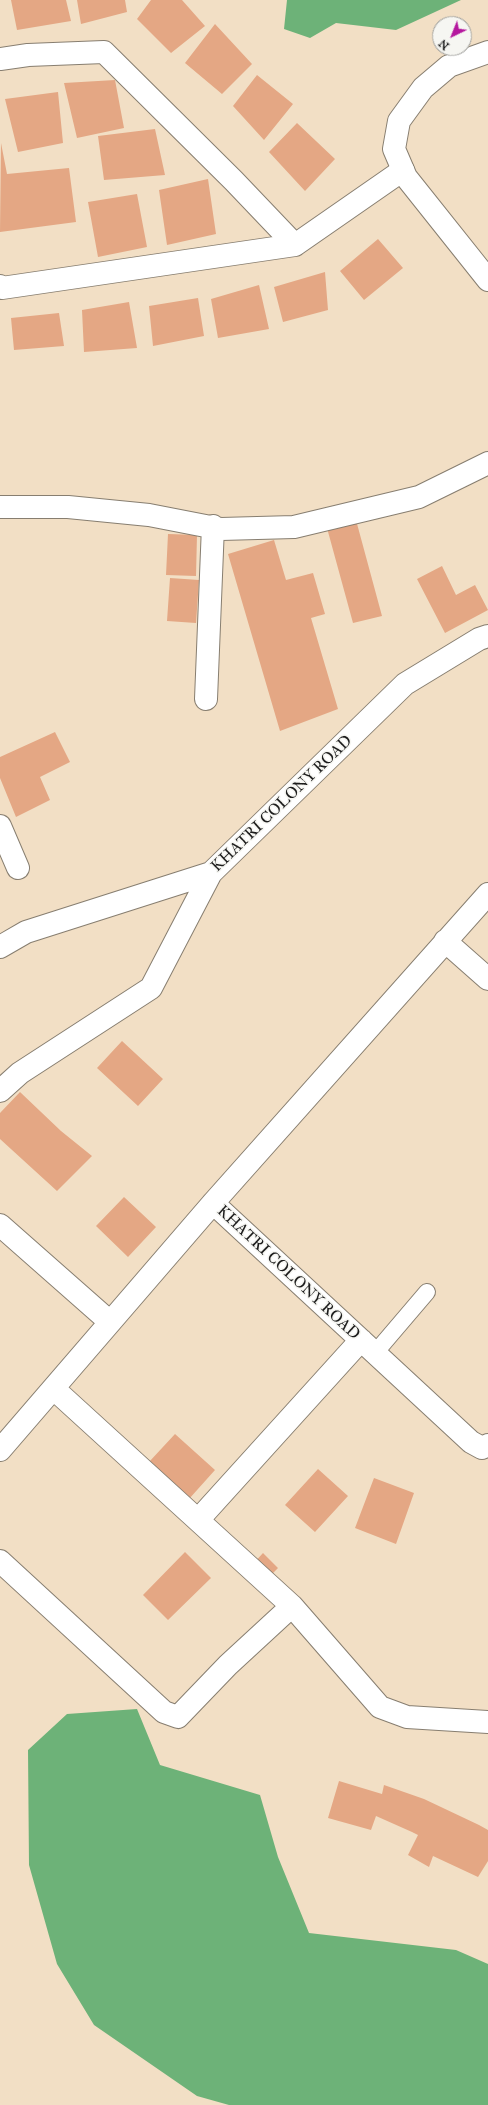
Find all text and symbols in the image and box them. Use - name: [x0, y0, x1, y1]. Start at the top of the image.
- north arrow: [432, 16, 472, 56]
- text: N: [436, 36, 452, 52]
- street label: KHATRI COLONY ROAD: [208, 732, 356, 876]
- street label: KHATRI COLONY ROAD: [213, 1202, 363, 1344]

